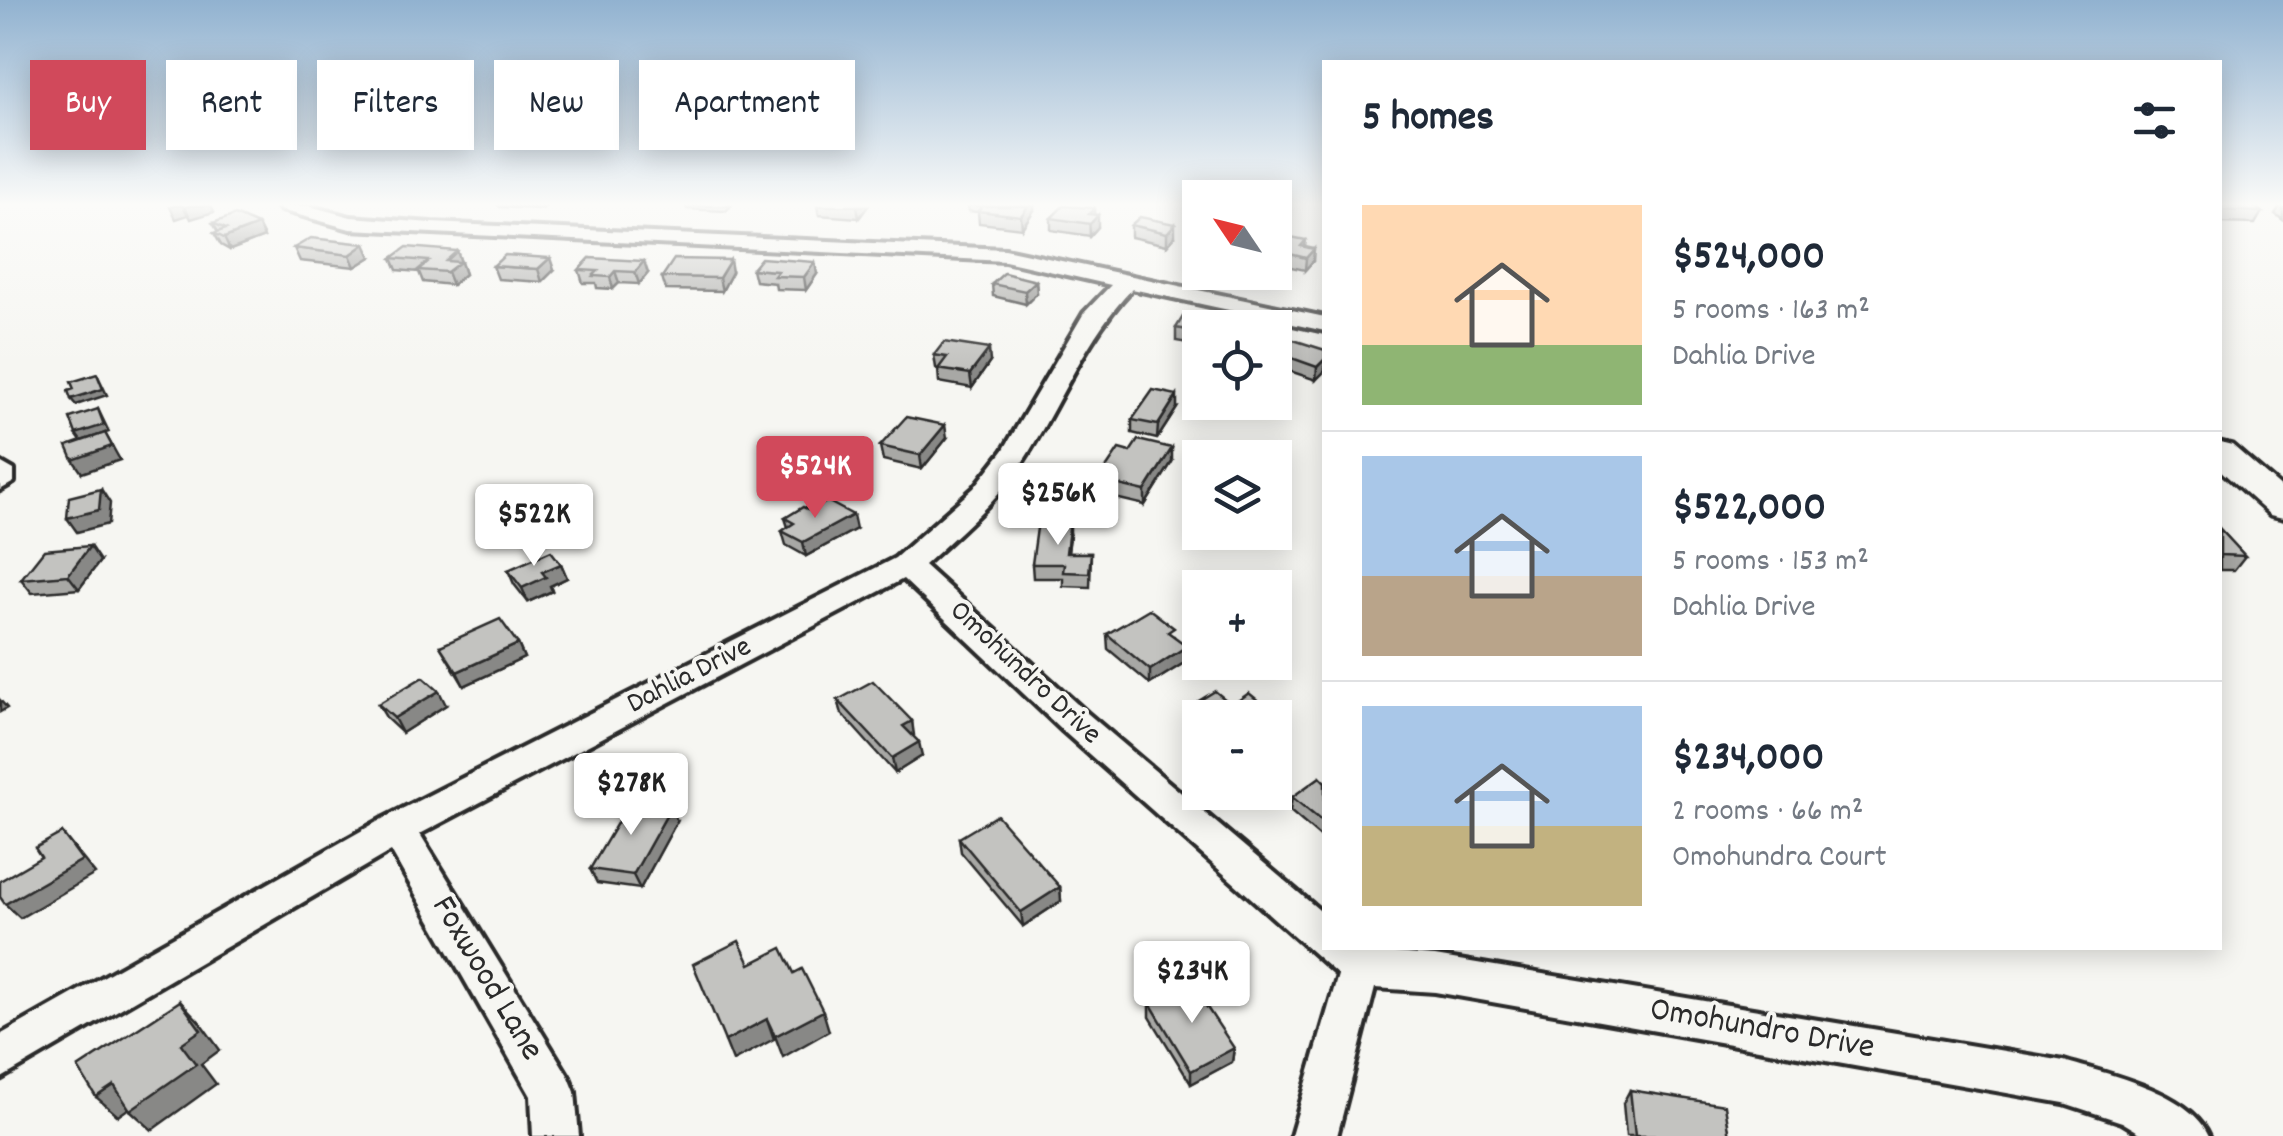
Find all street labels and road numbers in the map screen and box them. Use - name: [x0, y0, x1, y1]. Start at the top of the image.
- street label: Omohundro Drive: [938, 592, 1110, 756]
- street label: Dahlia Drive: [620, 627, 760, 727]
- street label: Foxwood Lane: [417, 887, 555, 1071]
- street label: Omohundro Drive: [1646, 986, 1878, 1074]

